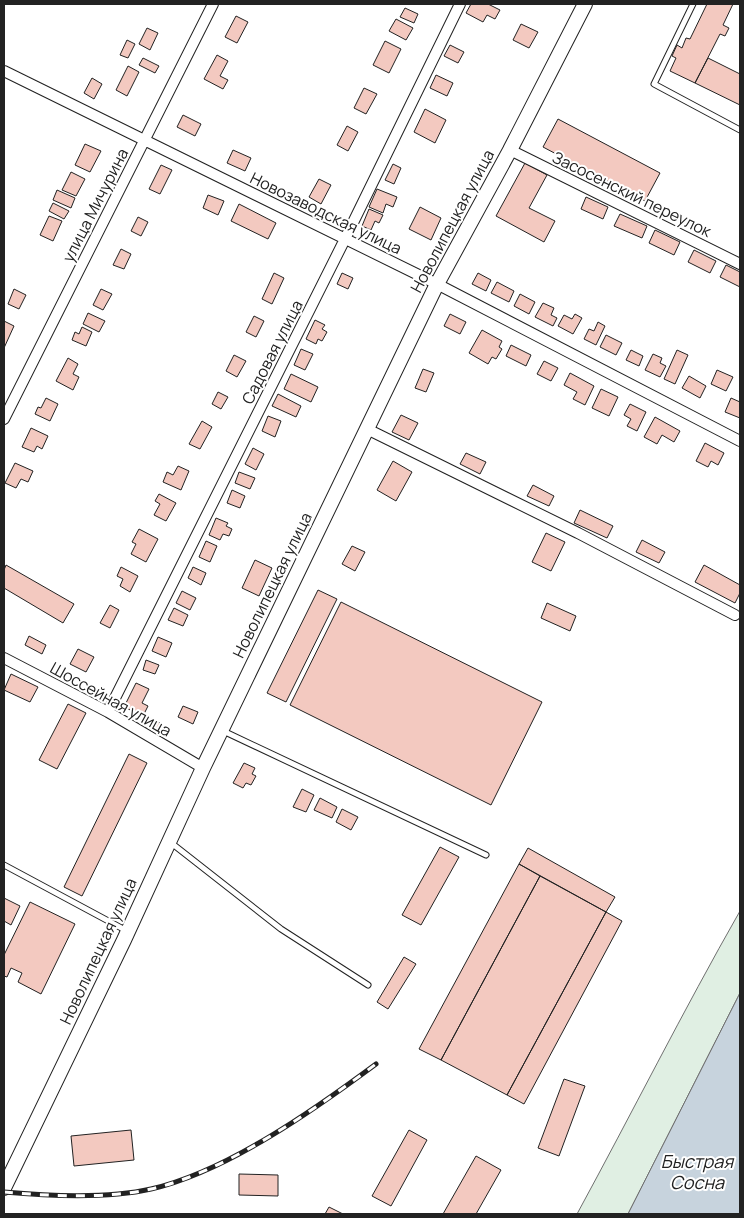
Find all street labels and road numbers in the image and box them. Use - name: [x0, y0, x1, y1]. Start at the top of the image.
- street label: улица Мичурина: [57, 144, 133, 266]
- street label: Новолипецкая улица: [405, 146, 499, 296]
- street label: Засосенский переулок: [549, 146, 716, 243]
- street label: Новозаводская улица: [247, 167, 405, 259]
- street label: Садовая улица: [236, 296, 308, 408]
- street label: Новолипецкая улица: [227, 509, 317, 661]
- street label: Шоссейная улица: [46, 657, 176, 741]
- street label: Новолипецкая улица: [54, 874, 142, 1028]

